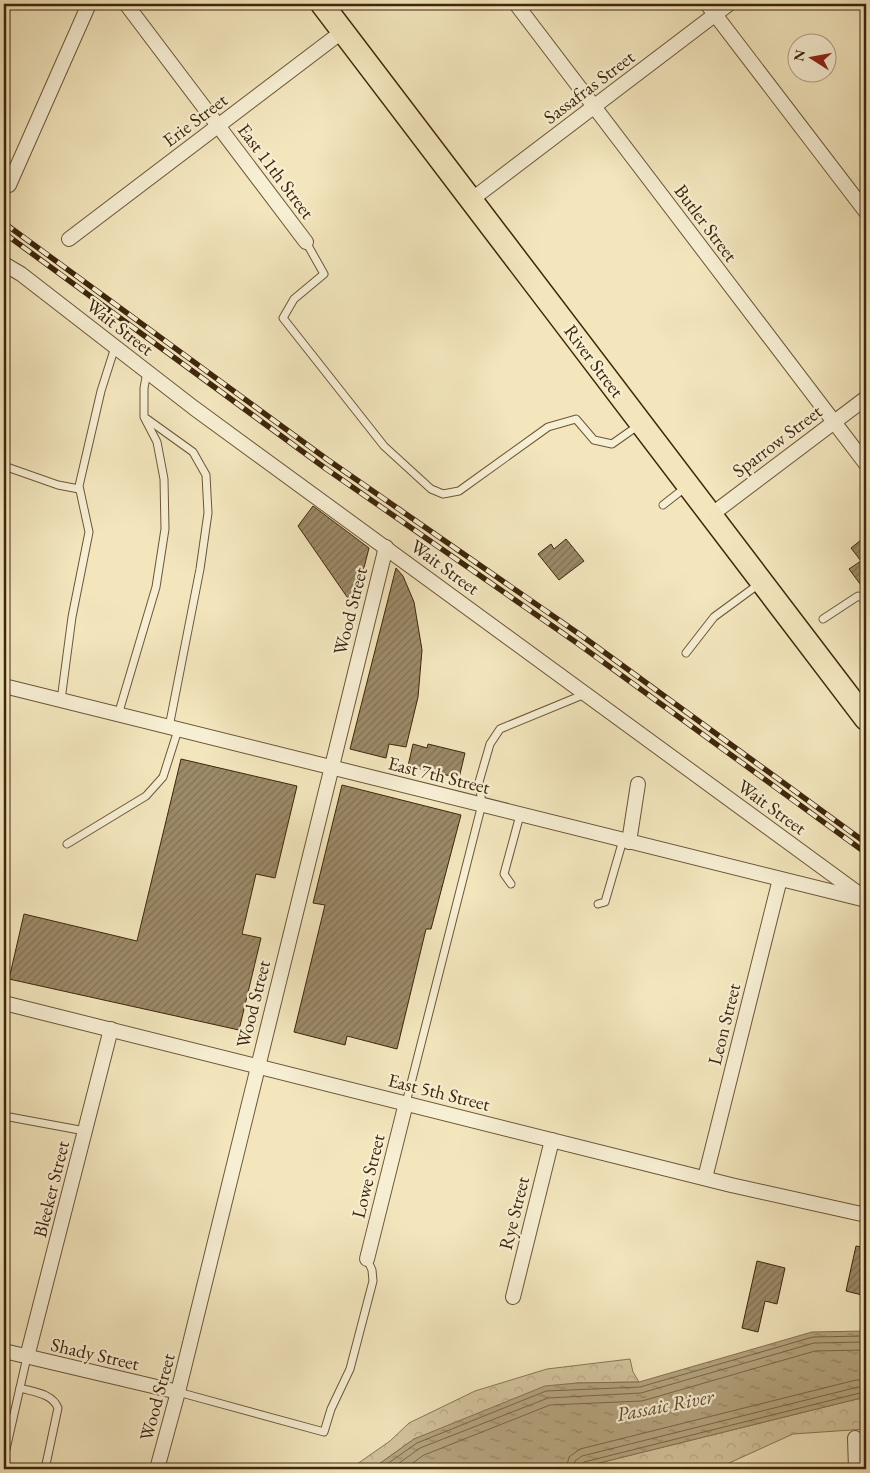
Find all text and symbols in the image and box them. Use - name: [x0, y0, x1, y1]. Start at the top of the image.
- north arrow: [788, 32, 838, 82]
- street label: Sassafras Street: [538, 45, 640, 129]
- text: N: [789, 48, 809, 63]
- street label: Erie Street: [158, 88, 232, 152]
- street label: East 11th Street: [232, 118, 320, 224]
- street label: Butler Street: [669, 179, 743, 267]
- street label: Wait Street: [81, 293, 159, 361]
- street label: River Street: [558, 319, 630, 403]
- street label: Sparrow Street: [727, 399, 827, 483]
- street label: Wait Street: [406, 534, 484, 600]
- street label: Wood Street: [327, 565, 373, 657]
- street label: East 7th Street: [385, 750, 493, 800]
- street label: Wait Street: [733, 774, 811, 840]
- street label: Wood Street: [230, 958, 276, 1050]
- street label: Leon Street: [702, 981, 746, 1067]
- street label: East 5th Street: [385, 1067, 493, 1117]
- street label: Lowe Street: [346, 1131, 391, 1221]
- street label: Bleeker Street: [27, 1138, 75, 1240]
- street label: Rye Street: [493, 1174, 535, 1252]
- street label: Shady Street: [48, 1332, 142, 1376]
- street label: Wood Street: [133, 1351, 181, 1443]
- water label: Passaic River: [614, 1383, 717, 1427]

